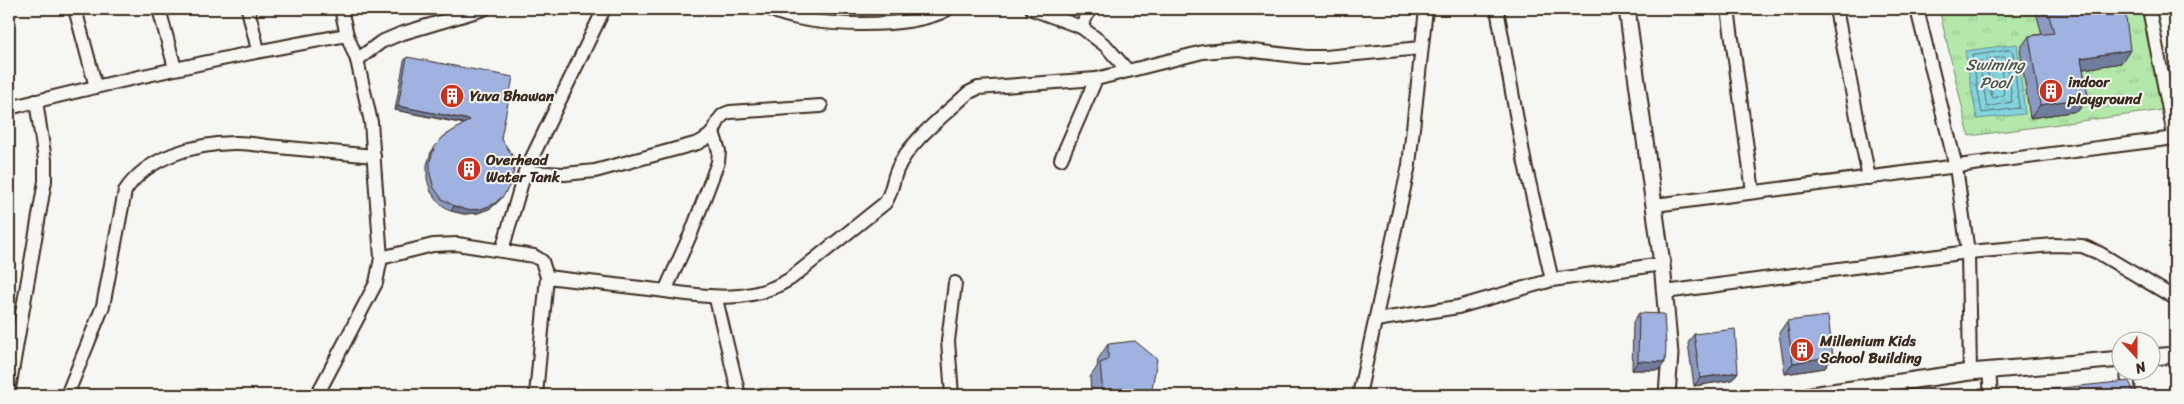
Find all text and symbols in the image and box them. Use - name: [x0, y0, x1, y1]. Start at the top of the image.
- water label: Swiming Pool: [1966, 50, 2026, 97]
- place label: indoor playground: [2067, 69, 2143, 112]
- building icon: indoor playground: [2038, 78, 2064, 104]
- building icon: Yuva Bhawan: [439, 83, 465, 109]
- place label: Yuva Bhawan: [470, 83, 555, 109]
- place label: Overhead Water Tank: [485, 147, 561, 190]
- building icon: Overhead Water Tank: [456, 156, 482, 182]
- place label: Millenium Kids School Building: [1819, 328, 1922, 371]
- north arrow: [2112, 332, 2162, 382]
- building icon: Millenium Kids School Building: [1789, 337, 1815, 363]
- text: N: [2131, 354, 2150, 381]

